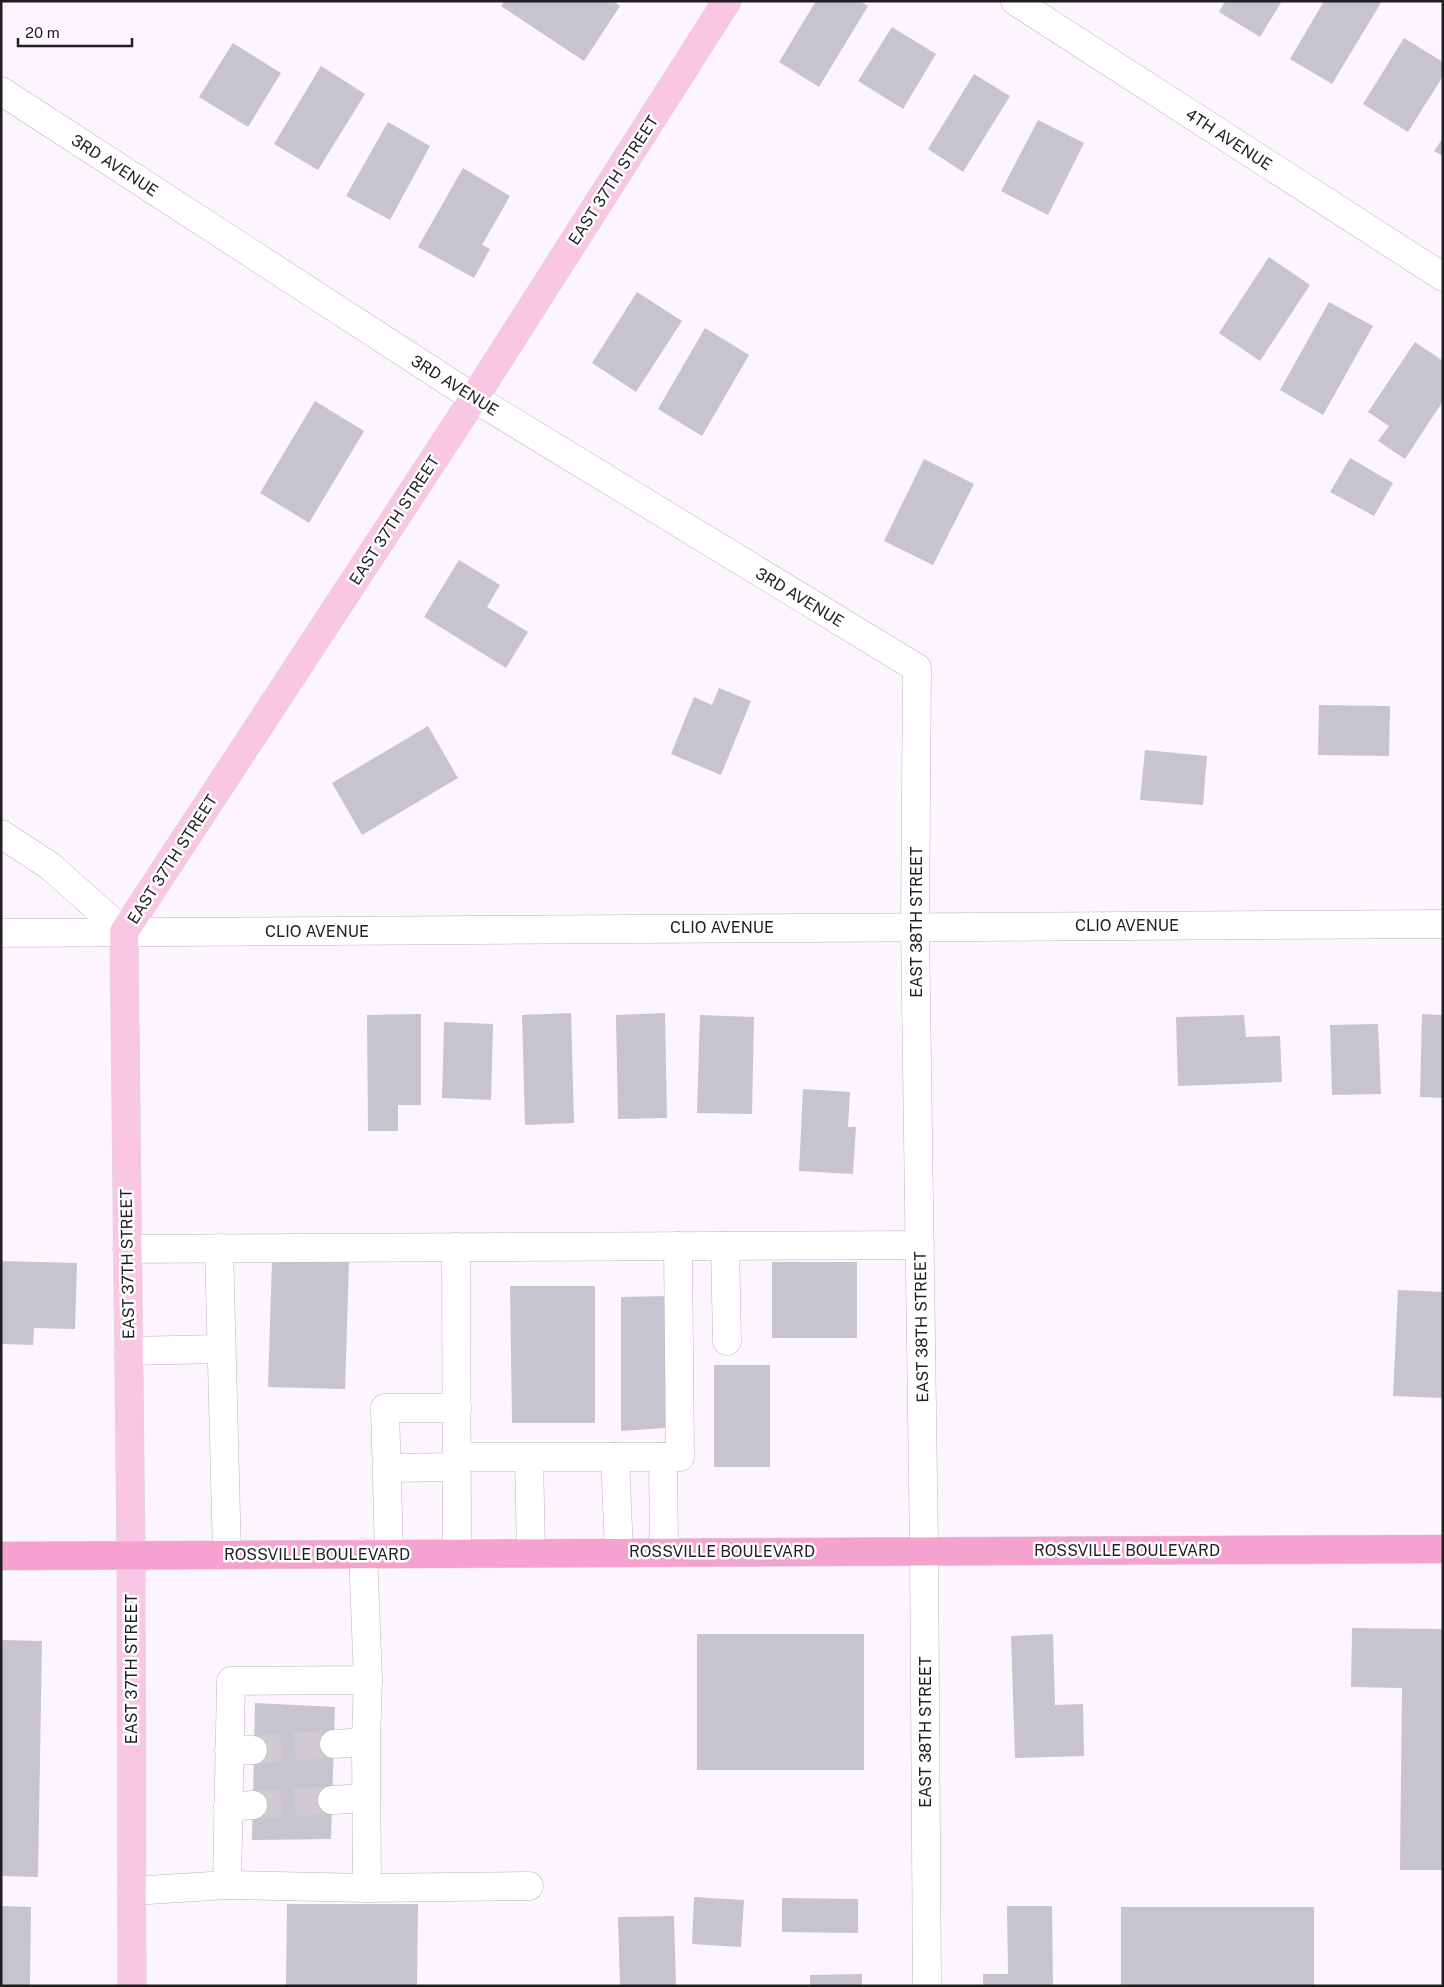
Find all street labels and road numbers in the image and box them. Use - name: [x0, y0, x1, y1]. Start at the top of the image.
- street label: 4TH AVENUE: [1182, 105, 1275, 174]
- street label: EAST 37TH STREET: [565, 112, 663, 248]
- street label: 3RD AVENUE: [68, 130, 162, 200]
- street label: 3RD AVENUE: [408, 351, 502, 420]
- street label: EAST 37TH STREET: [346, 452, 444, 588]
- street label: 3RD AVENUE: [752, 564, 847, 631]
- street label: EAST 37TH STREET: [124, 791, 222, 927]
- street label: EAST 38TH STREET: [907, 846, 926, 998]
- street label: CLIO AVENUE: [1075, 916, 1179, 935]
- street label: CLIO AVENUE: [670, 918, 774, 937]
- street label: CLIO AVENUE: [265, 922, 369, 941]
- street label: EAST 37TH STREET: [117, 1188, 138, 1339]
- street label: EAST 38TH STREET: [911, 1251, 932, 1403]
- street label: ROSSVILLE BOULEVARD: [1034, 1541, 1220, 1560]
- street label: ROSSVILLE BOULEVARD: [629, 1542, 815, 1561]
- street label: ROSSVILLE BOULEVARD: [224, 1545, 410, 1564]
- street label: EAST 37TH STREET: [122, 1593, 141, 1744]
- street label: EAST 38TH STREET: [916, 1656, 935, 1808]

